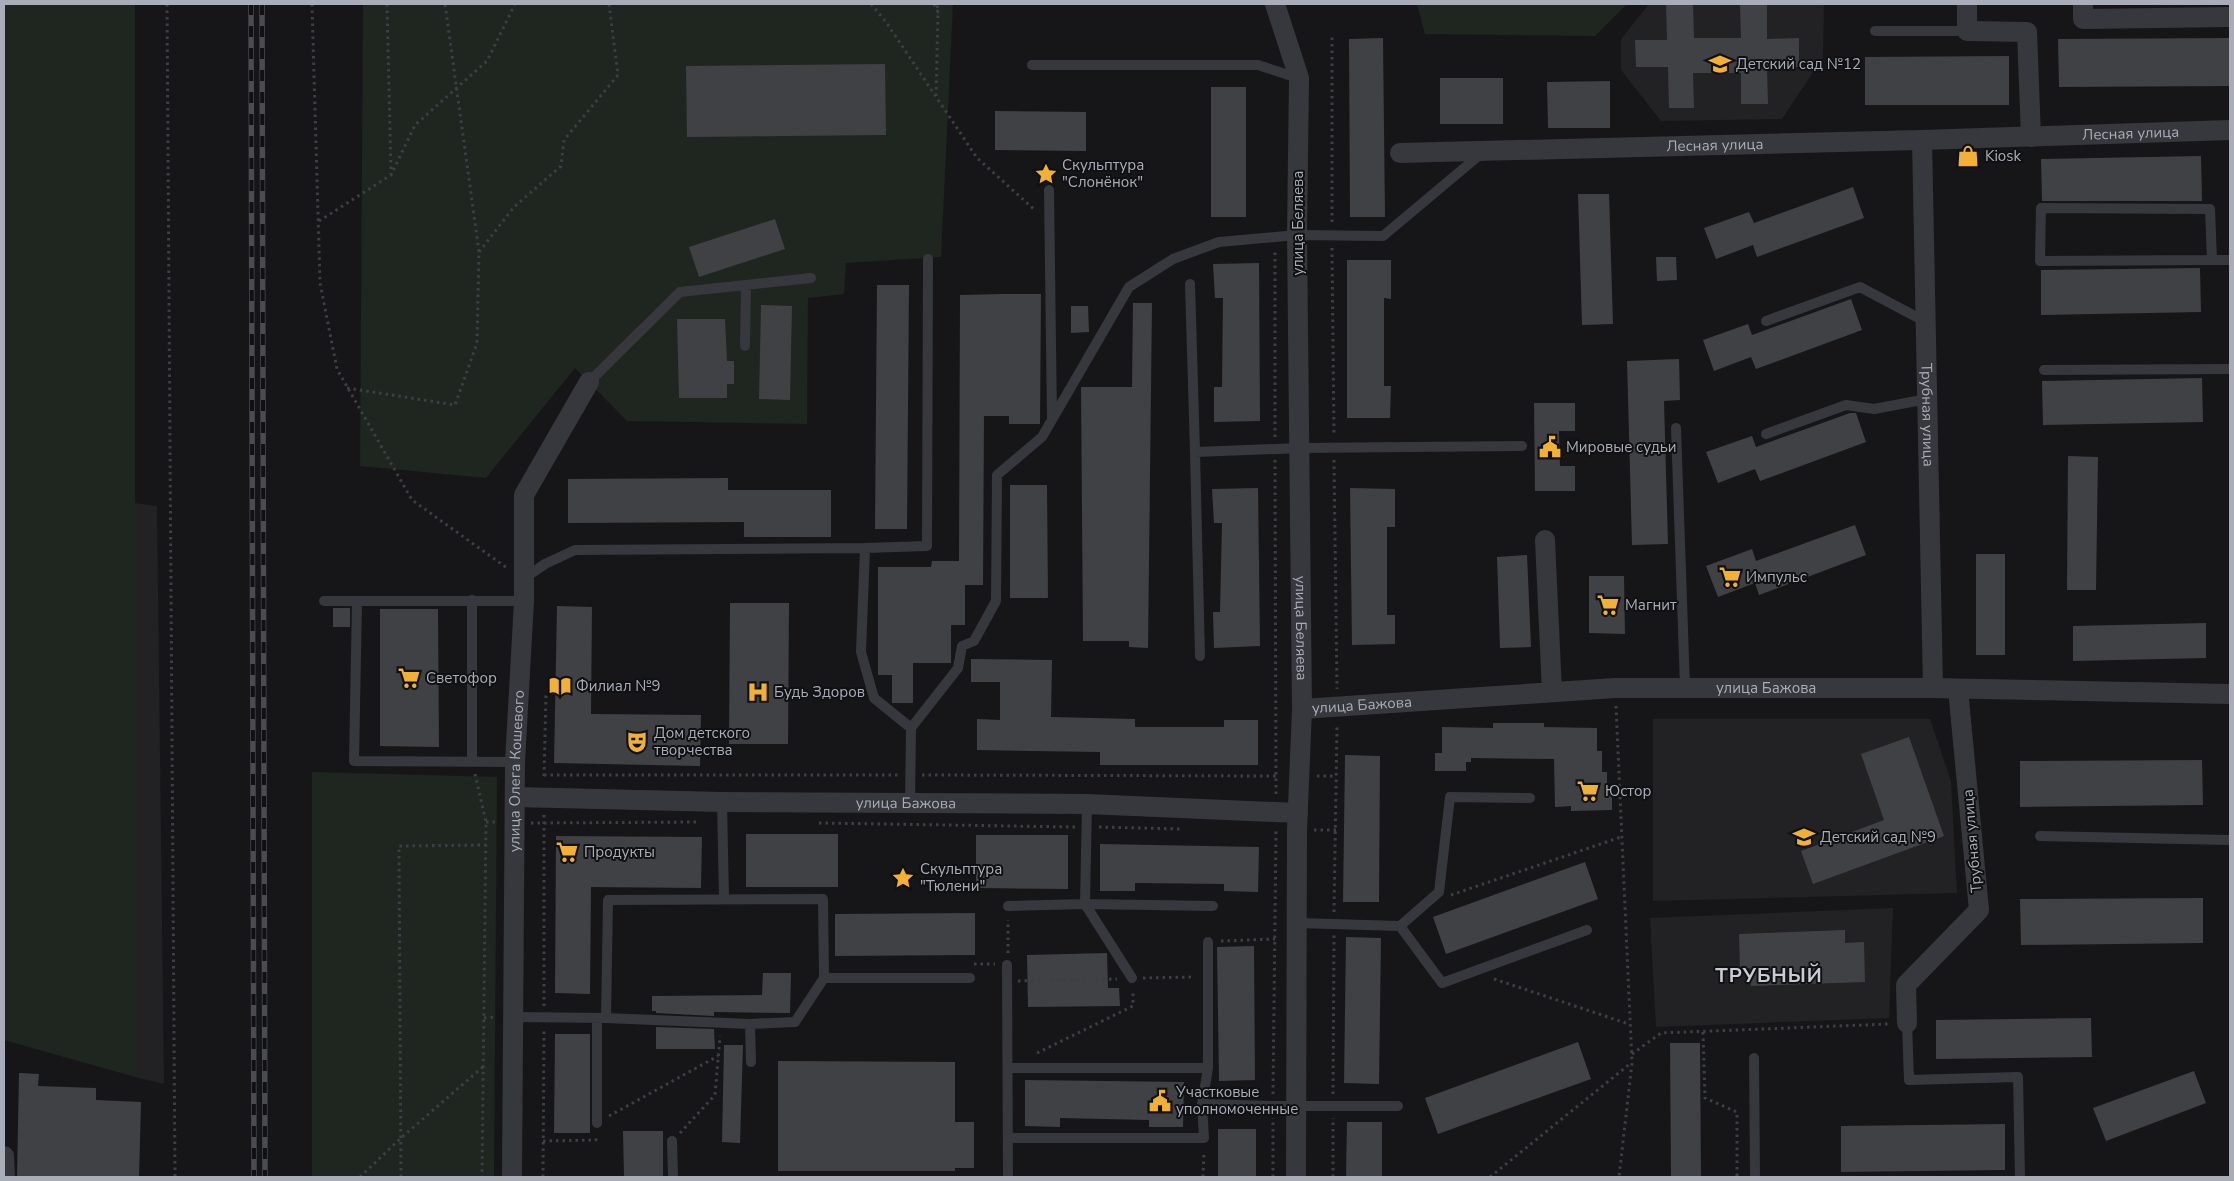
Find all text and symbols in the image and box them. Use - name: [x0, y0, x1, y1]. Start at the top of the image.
- school or university icon: Детский сад №12: [1707, 51, 1733, 77]
- place label: Детский сад №12: [1736, 54, 1861, 74]
- street label: Лесная улица: [2082, 122, 2180, 145]
- street label: Лесная улица: [1666, 134, 1764, 156]
- shop icon: Kiosk: [1955, 143, 1981, 169]
- place label: Kiosk: [1985, 146, 2021, 166]
- place label: Скульптура "Слонёнок": [1062, 155, 1144, 192]
- place icon: Скульптура "Слонёнок": [1033, 161, 1059, 187]
- street label: улица Беляева: [1288, 171, 1308, 275]
- street label: Трубная улица: [1916, 363, 1939, 467]
- public building icon: Мировые судьи: [1537, 434, 1563, 460]
- place label: Мировые судьи: [1566, 437, 1677, 457]
- supermarket icon: Импульс: [1717, 564, 1743, 590]
- place label: Импульс: [1746, 567, 1807, 587]
- street label: улица Беляева: [1291, 576, 1312, 681]
- supermarket icon: Магнит: [1595, 592, 1621, 618]
- place label: Магнит: [1625, 595, 1677, 615]
- supermarket icon: Светофор: [396, 665, 422, 691]
- place label: Светофор: [426, 668, 497, 688]
- library icon: Филиал №9: [547, 673, 573, 699]
- place label: Филиал №9: [576, 676, 661, 696]
- street label: улица Бажова: [1716, 678, 1816, 698]
- hospital icon: Будь Здоров: [745, 679, 771, 705]
- place label: Будь Здоров: [774, 682, 865, 702]
- street label: улица Олега Кошевого: [504, 689, 529, 852]
- street label: улица Бажова: [1311, 692, 1413, 718]
- place label: Дом детского творчества: [654, 723, 750, 760]
- theatre icon: Дом детского творчества: [624, 729, 650, 755]
- supermarket icon: Юстор: [1575, 778, 1601, 804]
- place label: Юстор: [1605, 781, 1651, 801]
- street label: Трубная улица: [1958, 788, 1986, 894]
- street label: улица Бажова: [856, 793, 956, 813]
- school or university icon: Детский сад №9: [1791, 824, 1817, 850]
- place label: Детский сад №9: [1820, 827, 1936, 847]
- supermarket icon: Продукты: [554, 839, 580, 865]
- place label: Продукты: [584, 842, 655, 862]
- place label: Скульптура "Тюлени": [920, 859, 1002, 896]
- place icon: Скульптура "Тюлени": [890, 865, 916, 891]
- district label: ТРУБНЫЙ: [1715, 962, 1823, 989]
- place label: Участковые уполномоченные: [1175, 1082, 1298, 1119]
- public building icon: Участковые уполномоченные: [1147, 1088, 1173, 1114]

